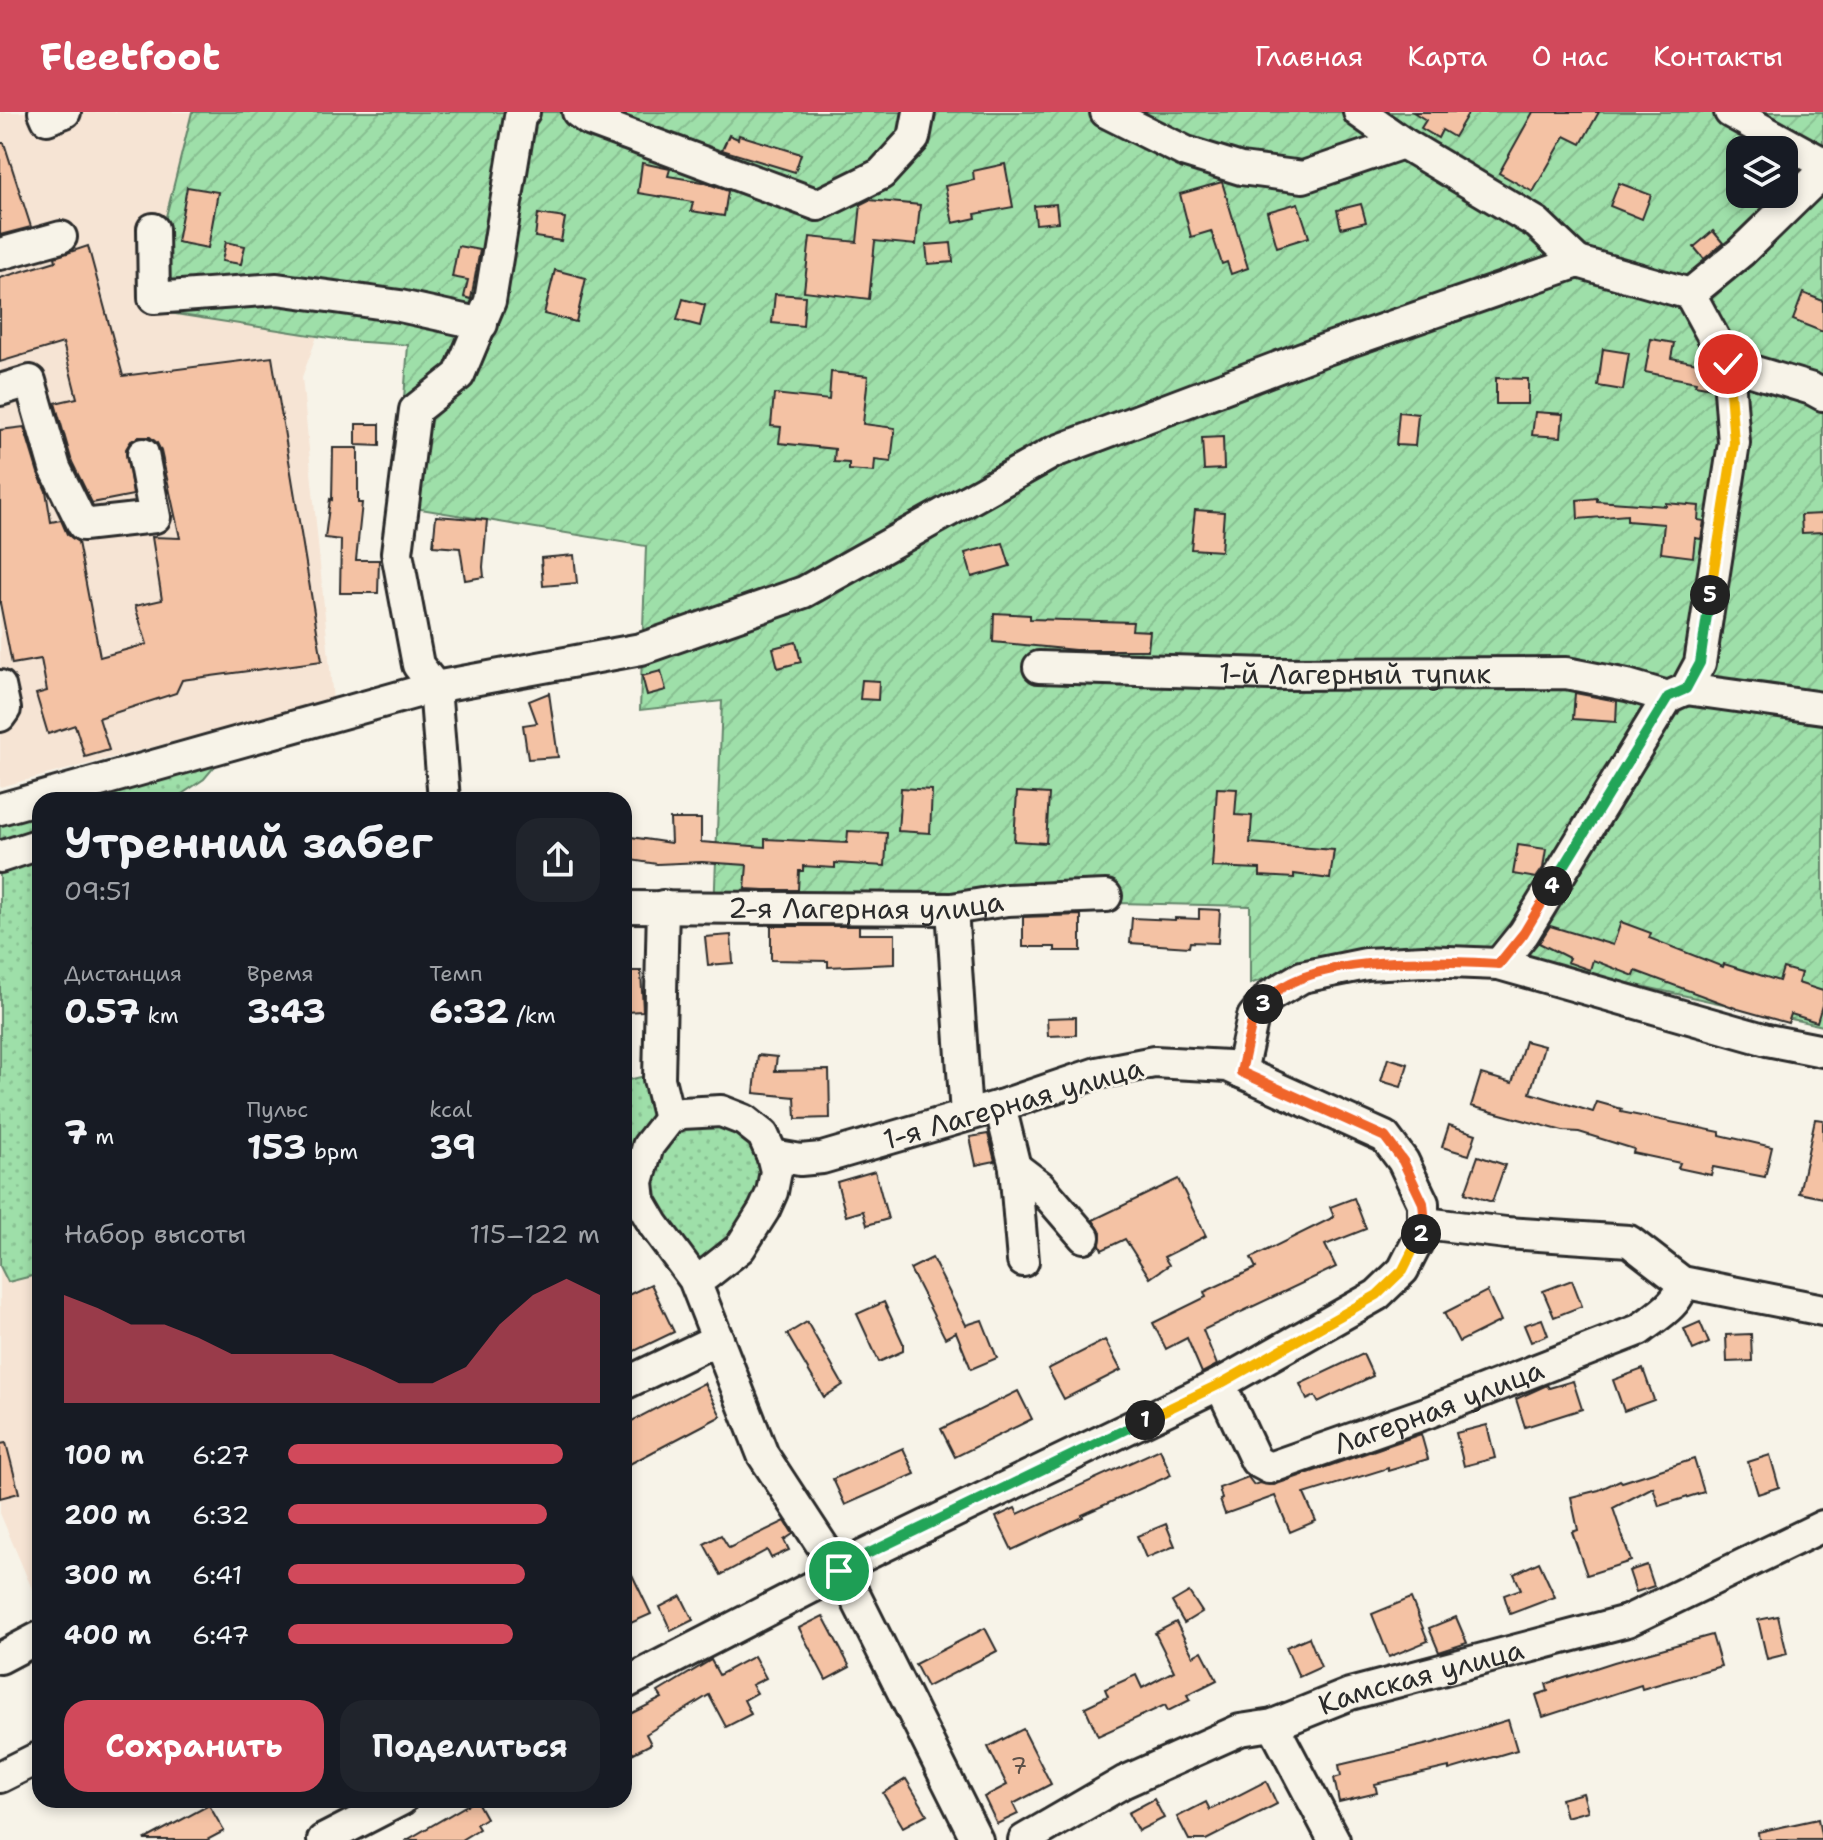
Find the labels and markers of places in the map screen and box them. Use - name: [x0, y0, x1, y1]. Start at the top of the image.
- pin: [1694, 330, 1762, 398]
- pin: 5: [1690, 575, 1730, 615]
- pin: 4: [1532, 866, 1572, 906]
- pin: 3: [1243, 984, 1283, 1024]
- pin: 2: [1401, 1214, 1441, 1254]
- pin: 1: [1125, 1400, 1165, 1440]
- pin: [805, 1537, 873, 1605]

